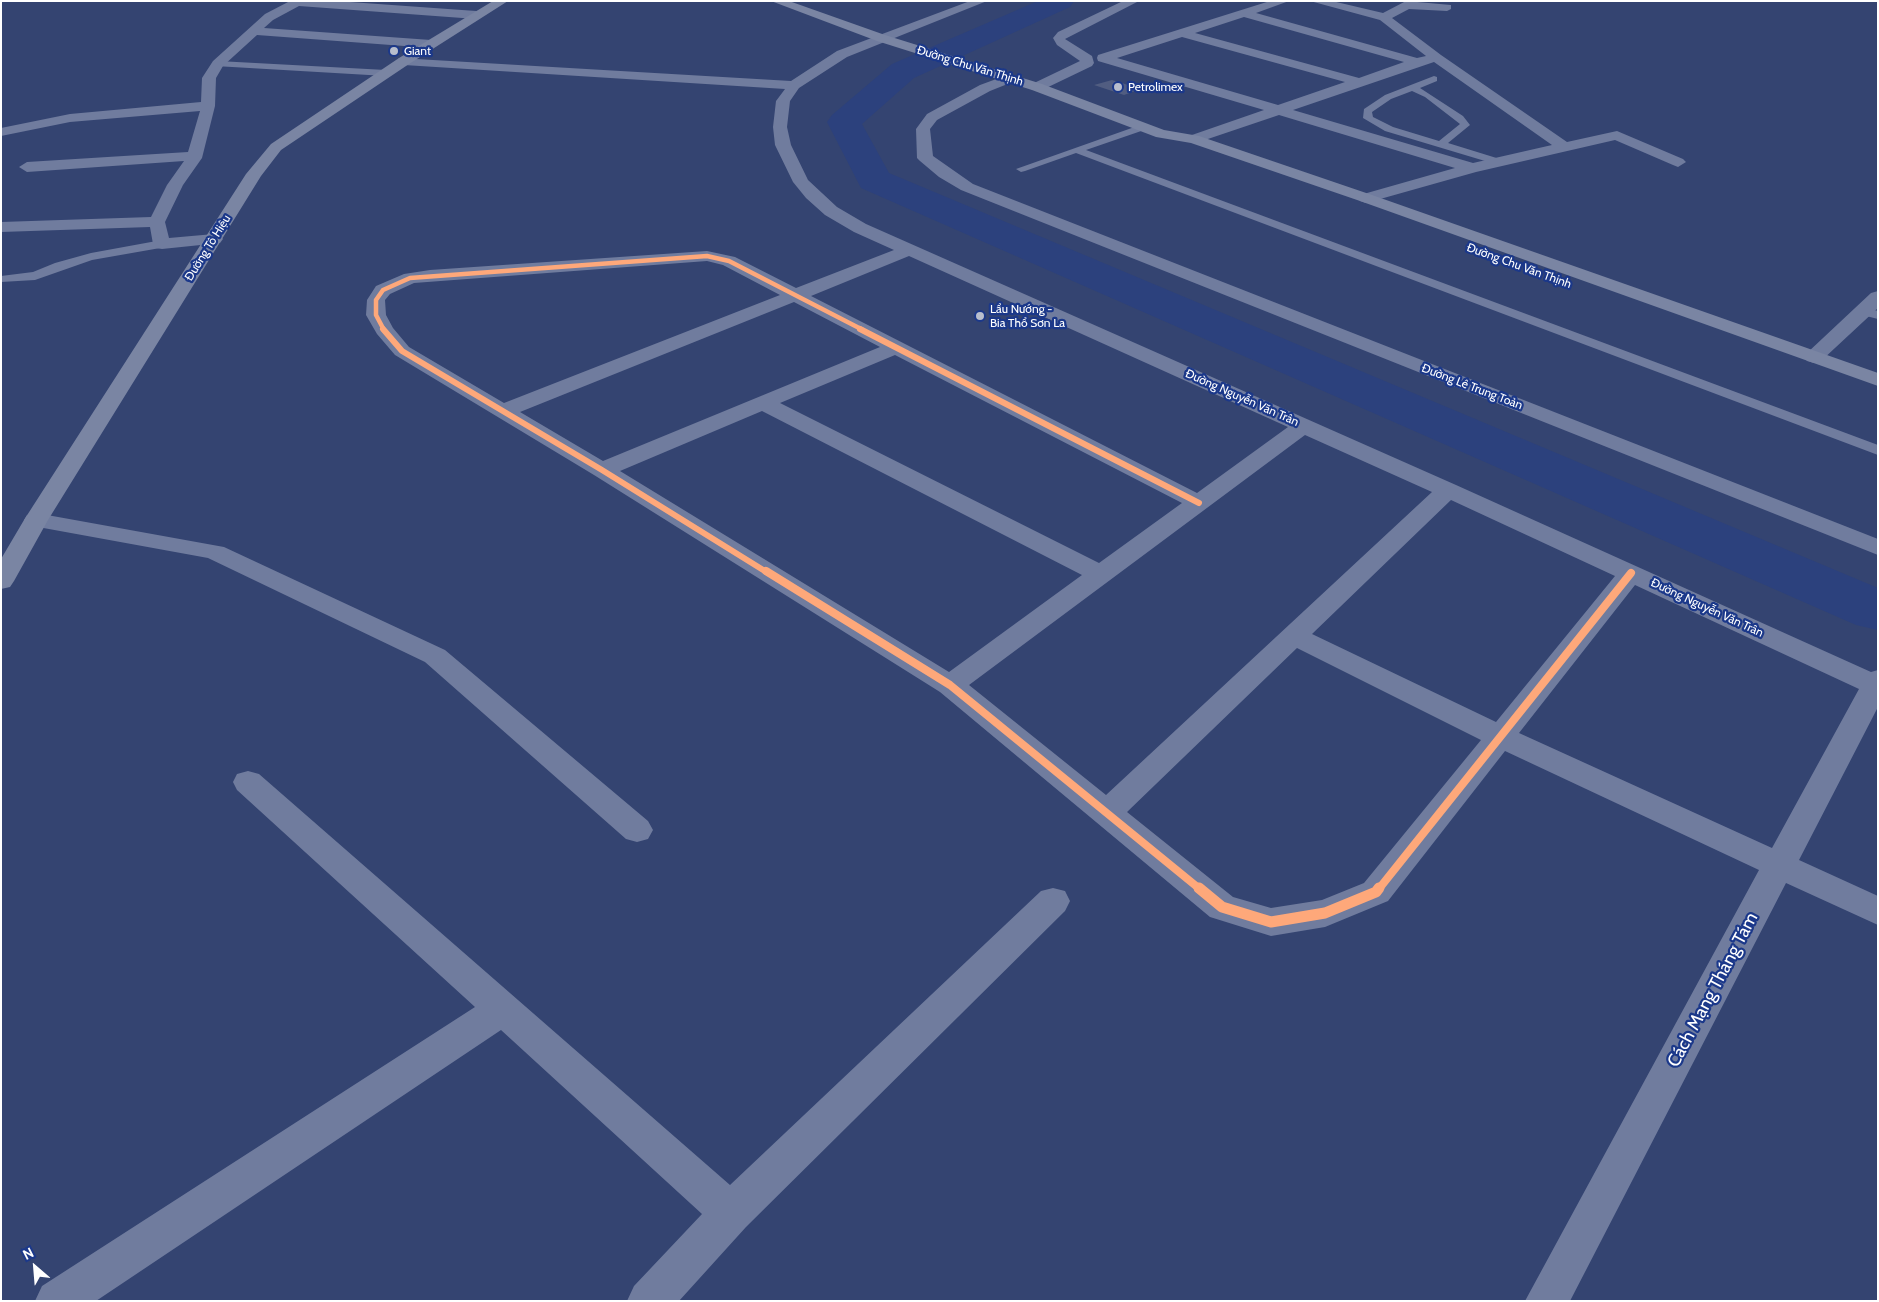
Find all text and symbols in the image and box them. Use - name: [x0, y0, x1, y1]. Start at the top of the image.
- street label: Đường Chu Văn Thịnh: [915, 43, 1025, 89]
- place label: Giant: [404, 44, 431, 58]
- marker: Giant: [388, 45, 400, 57]
- place label: Petrolimex: [1128, 80, 1183, 94]
- marker: Petrolimex: [1112, 81, 1124, 93]
- street label: Đường Tô Hiệu: [182, 212, 234, 284]
- street label: Đường Chu Văn Thịnh: [1465, 240, 1573, 292]
- place label: Lẩu Nướng - Bia Thổ Sơn La: [990, 302, 1065, 330]
- marker: Lẩu Nướng - Bia Thổ Sơn La: [974, 310, 986, 322]
- street label: Đường Lê Trung Toản: [1419, 361, 1525, 413]
- street label: Đường Nguyễn Văn Trân: [1183, 366, 1301, 430]
- street label: Đường Nguyễn Văn Trân: [1648, 576, 1766, 640]
- street label: Cách Mạng Tháng Tám: [1663, 909, 1763, 1071]
- north arrow: [10, 1242, 60, 1292]
- text: N: [20, 1243, 37, 1264]

